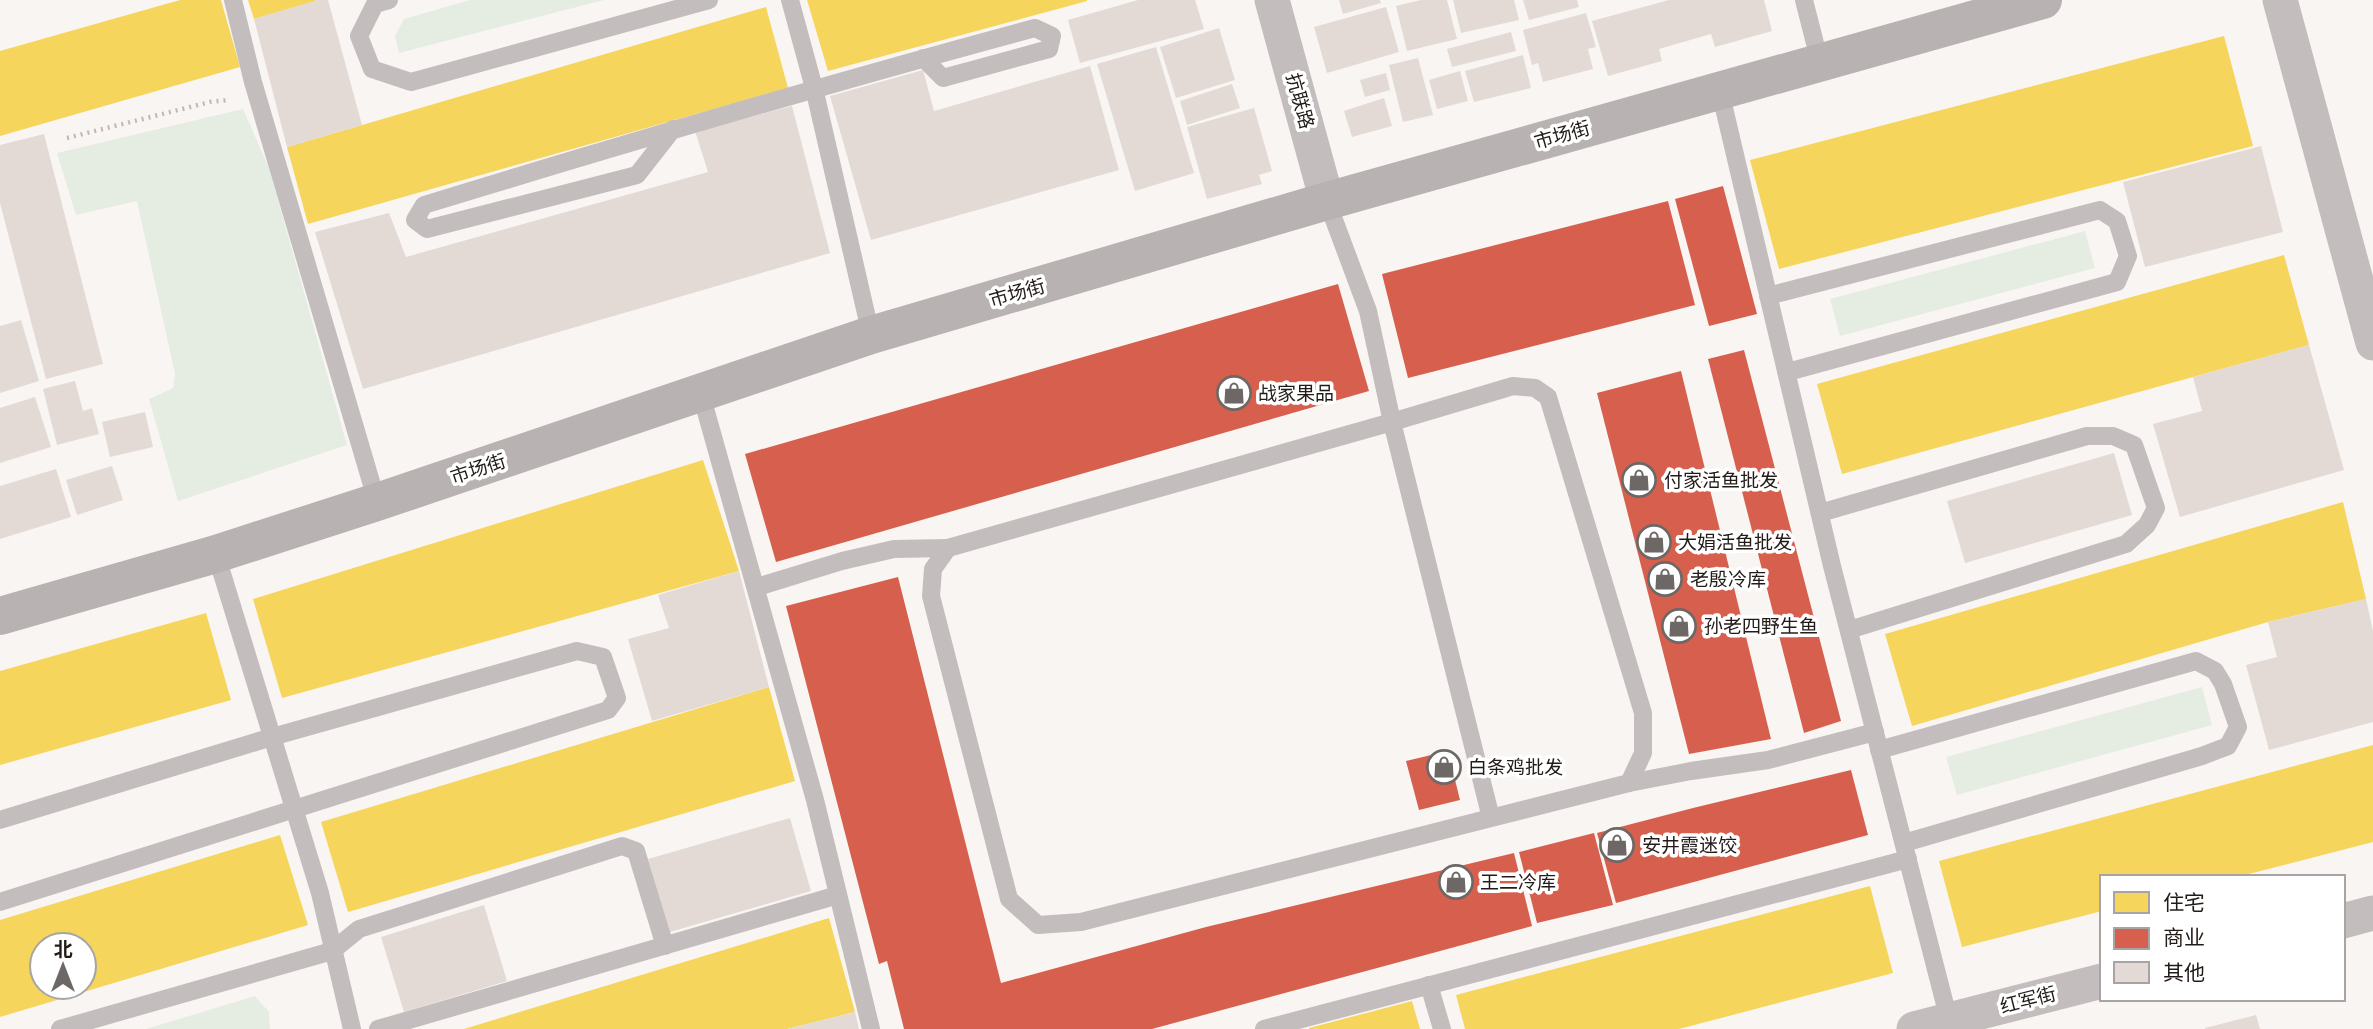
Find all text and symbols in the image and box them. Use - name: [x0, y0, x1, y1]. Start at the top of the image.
- street label: 抗联路: [1282, 70, 1318, 132]
- street label: 市场街: [1531, 116, 1593, 154]
- street label: 市场街: [986, 274, 1048, 312]
- shop icon: 战家果品: [1215, 374, 1253, 412]
- place label: 战家果品: [1258, 382, 1334, 405]
- street label: 市场街: [447, 449, 509, 489]
- shop icon: 付家活鱼批发: [1620, 461, 1658, 499]
- place label: 付家活鱼批发: [1664, 469, 1778, 492]
- shop icon: 大娟活鱼批发: [1635, 523, 1673, 561]
- place label: 大娟活鱼批发: [1678, 531, 1792, 554]
- shop icon: 老殷冷库: [1646, 560, 1684, 598]
- place label: 老殷冷库: [1690, 568, 1766, 591]
- shop icon: 孙老四野生鱼: [1660, 607, 1698, 645]
- place label: 孙老四野生鱼: [1704, 615, 1818, 638]
- shop icon: 白条鸡批发: [1425, 748, 1463, 786]
- place label: 白条鸡批发: [1468, 756, 1563, 779]
- shop icon: 安井霞迷饺: [1598, 826, 1636, 864]
- place label: 安井霞迷饺: [1642, 834, 1737, 857]
- shop icon: 王二冷库: [1437, 863, 1475, 901]
- place label: 王二冷库: [1480, 871, 1556, 894]
- legend: [2100, 875, 2345, 1001]
- text: 住宅: [2163, 890, 2205, 916]
- text: 商业: [2163, 925, 2205, 951]
- north arrow: [28, 931, 98, 1001]
- text: 北: [53, 938, 73, 961]
- text: 其他: [2163, 960, 2205, 986]
- street label: 红军街: [1998, 982, 2058, 1018]

